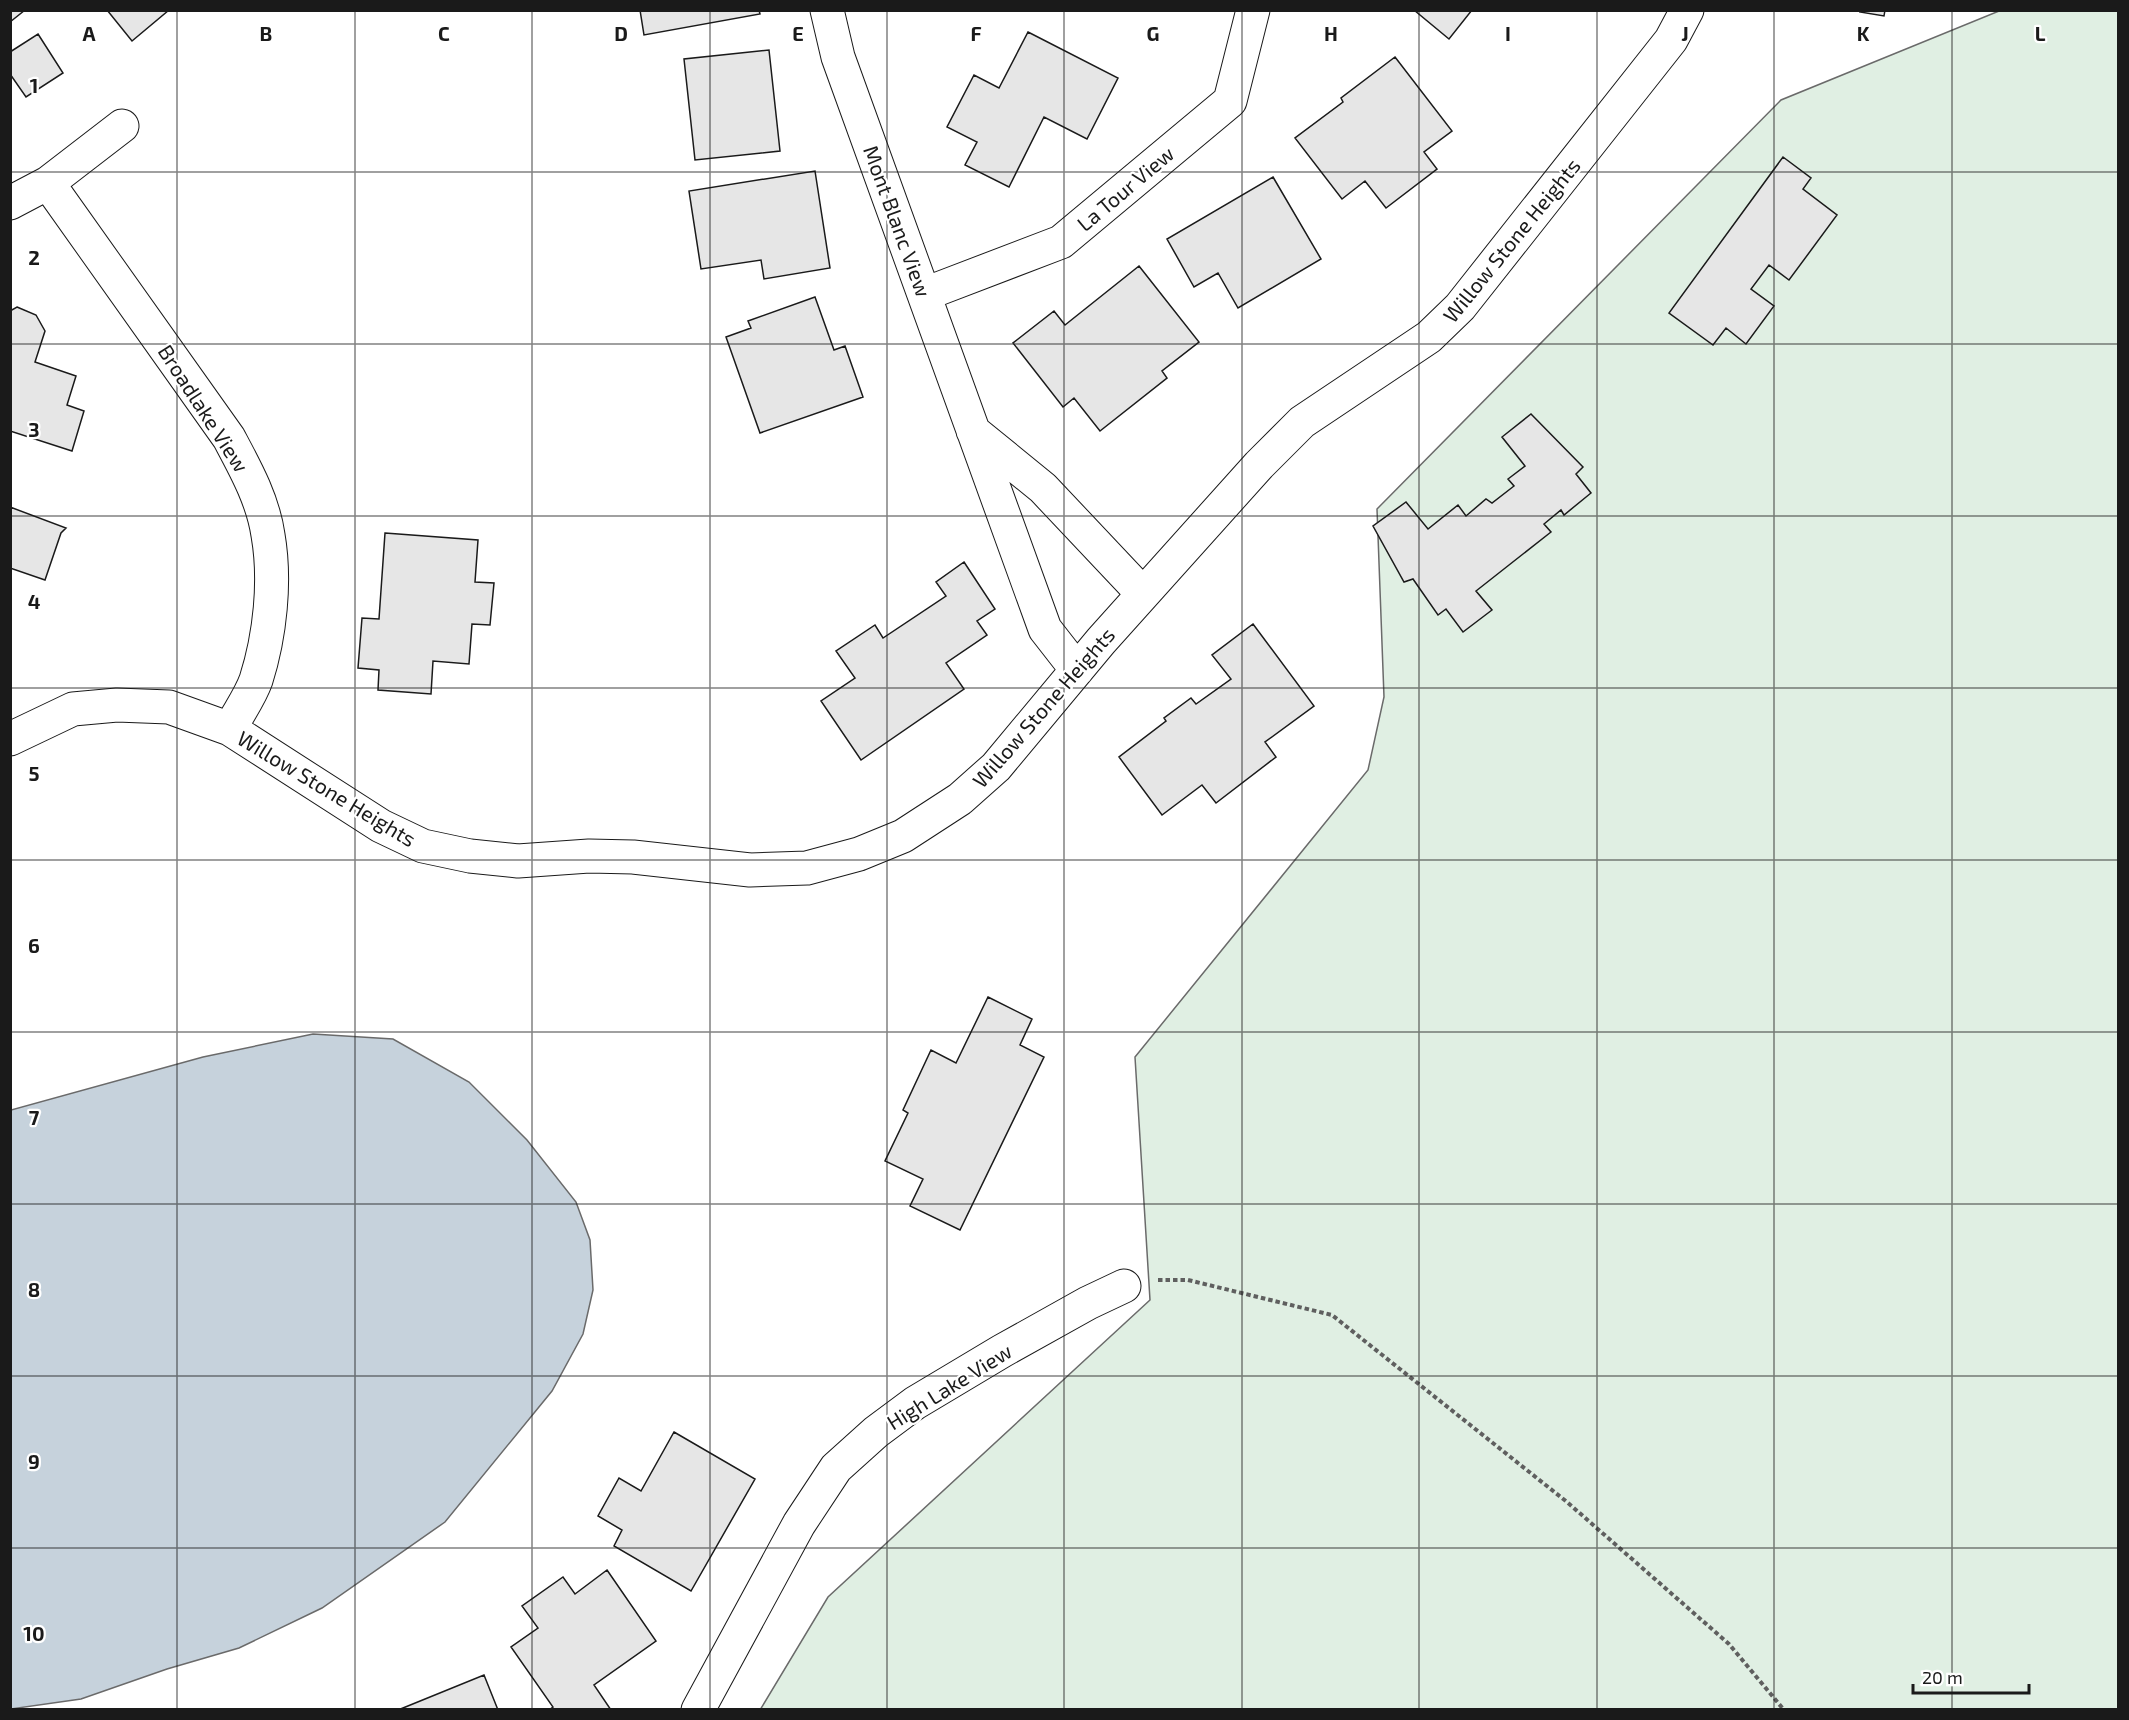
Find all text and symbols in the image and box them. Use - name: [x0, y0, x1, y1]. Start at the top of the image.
- text: A: [82, 21, 96, 45]
- text: B: [260, 21, 272, 45]
- text: C: [438, 21, 450, 45]
- text: D: [614, 21, 628, 45]
- text: E: [792, 21, 804, 45]
- text: F: [970, 21, 982, 45]
- text: G: [1147, 21, 1159, 45]
- text: H: [1324, 21, 1338, 45]
- text: I: [1505, 21, 1511, 45]
- text: J: [1681, 21, 1689, 45]
- text: K: [1857, 21, 1870, 45]
- text: L: [2035, 21, 2046, 45]
- text: 1: [30, 73, 38, 97]
- street label: La Tour View: [1071, 140, 1179, 236]
- street label: Mont Blanc View: [859, 142, 937, 300]
- street label: Willow Stone Heights: [1437, 153, 1585, 327]
- text: 2: [28, 245, 40, 269]
- street label: Broadlake View: [154, 340, 254, 476]
- text: 3: [28, 417, 40, 441]
- text: 4: [28, 589, 41, 613]
- street label: Willow Stone Heights: [967, 622, 1119, 792]
- street label: Willow Stone Heights: [233, 725, 421, 851]
- text: 5: [28, 761, 40, 785]
- text: 6: [28, 933, 40, 957]
- text: 7: [29, 1105, 40, 1129]
- text: 8: [28, 1277, 40, 1301]
- street label: High Lake View: [882, 1338, 1016, 1434]
- text: 9: [28, 1449, 40, 1473]
- text: 10: [23, 1621, 45, 1645]
- scale bar: [1913, 1657, 2028, 1695]
- text: 20 m: [1922, 1666, 1963, 1688]

